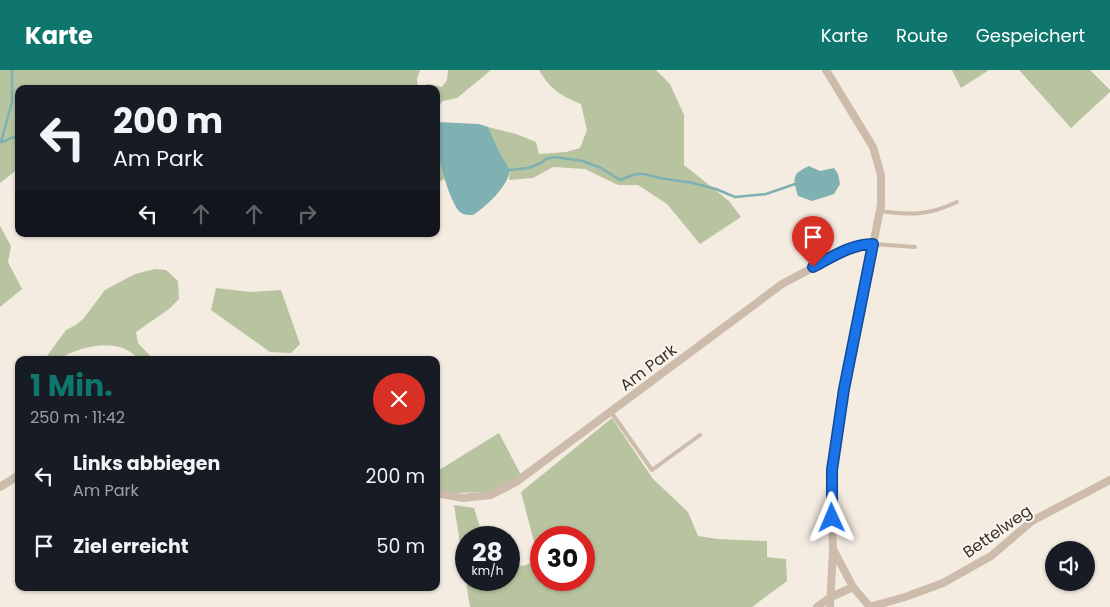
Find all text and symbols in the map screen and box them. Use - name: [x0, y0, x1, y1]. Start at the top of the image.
- text: Karte: [25, 19, 93, 52]
- text: Karte: [821, 23, 868, 48]
- text: Route: [896, 23, 948, 48]
- text: Gespeichert: [976, 23, 1085, 48]
- text: 200 m: [113, 96, 223, 145]
- icon: left: [30, 105, 95, 170]
- text: Am Park: [113, 143, 204, 174]
- icon: left: [134, 200, 162, 228]
- icon: ahead: [187, 200, 215, 228]
- icon: ahead: [240, 200, 268, 228]
- icon: right: [293, 200, 321, 228]
- pin: [792, 216, 834, 267]
- icon: arrive: [799, 223, 827, 251]
- street label: Am Park: [615, 338, 682, 396]
- text: 1 Min.: [30, 364, 113, 407]
- button: close: [373, 373, 425, 425]
- text: 250 m · 11:42: [30, 406, 125, 429]
- text: Links abbiegen: [73, 450, 220, 477]
- icon: left: [30, 462, 58, 490]
- text: 200 m: [366, 463, 425, 490]
- text: Am Park: [73, 479, 139, 502]
- position arrow: [805, 491, 857, 543]
- street label: Bettelweg: [958, 499, 1036, 564]
- speed limit sign: 30: [530, 526, 595, 591]
- icon: arrive: [30, 532, 58, 560]
- text: Ziel erreicht: [73, 533, 189, 560]
- text: 50 m: [376, 533, 425, 560]
- text: 28: [472, 535, 503, 570]
- map controls: [1045, 541, 1095, 591]
- button: sound: [1045, 541, 1095, 591]
- text: km/h: [472, 562, 503, 579]

